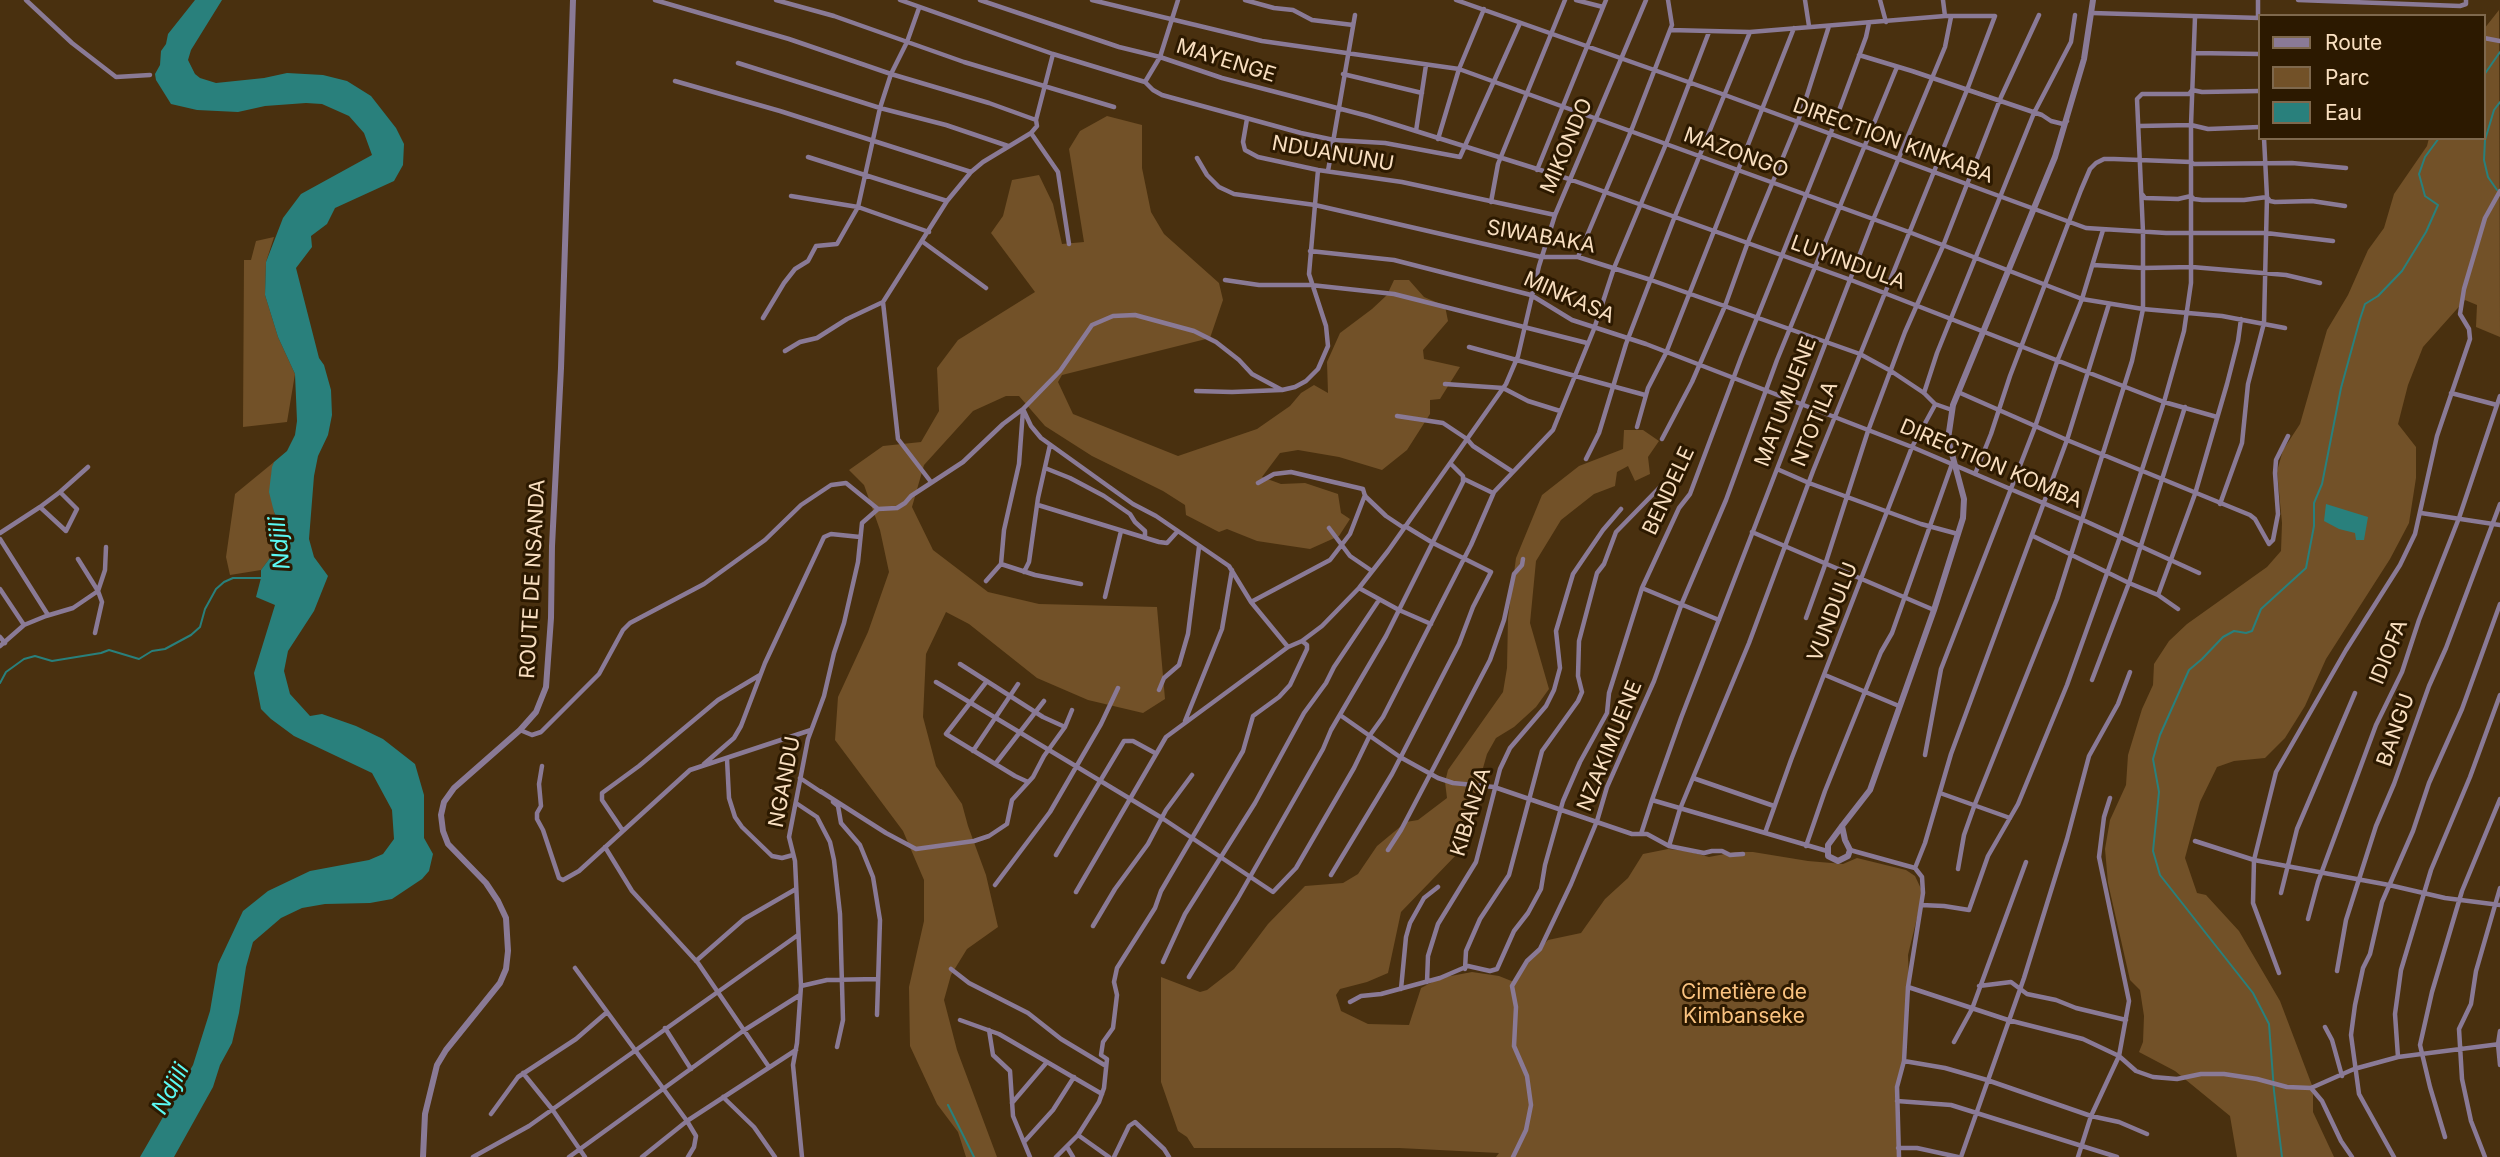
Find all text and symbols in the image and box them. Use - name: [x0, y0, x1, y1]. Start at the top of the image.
- legend: [2258, 14, 2486, 140]
- text: Route: [2325, 30, 2382, 55]
- street label: MAYENGE: [1173, 34, 1279, 88]
- text: Parc: [2325, 65, 2370, 90]
- street label: DIRECTION KINKABA: [1789, 93, 1997, 189]
- street label: MIKONDO: [1536, 95, 1598, 197]
- text: Eau: [2325, 100, 2362, 125]
- street label: MAZONGO: [1680, 122, 1792, 184]
- street label: NDUANUNU: [1270, 131, 1396, 177]
- street label: SIWABAKA: [1485, 215, 1597, 259]
- street label: LUYINDULA: [1787, 231, 1909, 295]
- street label: MINKASA: [1520, 267, 1618, 329]
- street label: MATUMUENE: [1750, 334, 1822, 470]
- street label: NTOTILA: [1787, 378, 1843, 470]
- street label: DIRECTION KOMBA: [1896, 414, 2086, 514]
- street label: BENDELE: [1638, 443, 1700, 539]
- street label: ROUTE DE NSANDA: [515, 479, 551, 679]
- water label: Ndjili: [263, 515, 297, 571]
- street label: VUNDULU: [1803, 559, 1863, 665]
- street label: IDIOFA: [2365, 616, 2413, 688]
- street label: NZAKIMUENE: [1572, 677, 1648, 815]
- street label: BANGU: [2372, 690, 2420, 770]
- street label: NGANDU: [764, 734, 806, 830]
- street label: KIBANZA: [1446, 765, 1496, 859]
- park label: Cimetière de Kimbanseke: [1681, 980, 1807, 1030]
- water label: Ndjili: [146, 1059, 196, 1119]

